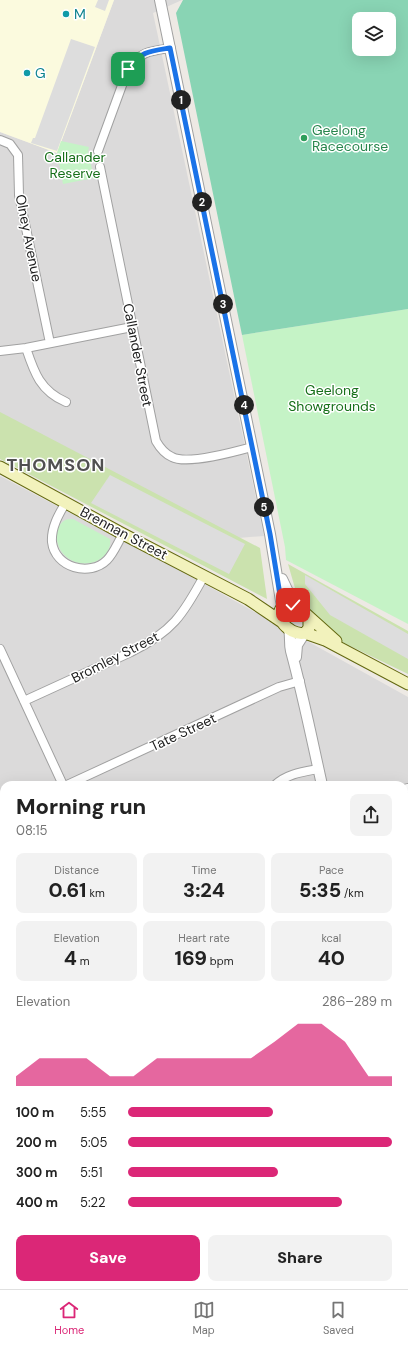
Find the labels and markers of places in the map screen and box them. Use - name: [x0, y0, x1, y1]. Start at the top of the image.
- place label: M: [74, 5, 86, 23]
- marker: M: [61, 9, 71, 19]
- pin: [111, 52, 145, 86]
- place label: G: [35, 64, 46, 82]
- marker: G: [22, 68, 32, 78]
- pin: 1: [171, 90, 191, 110]
- place label: Geelong Racecourse: [312, 121, 388, 155]
- marker: Geelong Racecourse: [299, 133, 309, 143]
- pin: 2: [192, 192, 212, 212]
- pin: 3: [213, 294, 233, 314]
- pin: 4: [234, 395, 254, 415]
- pin: 5: [254, 497, 274, 517]
- pin: [276, 588, 310, 622]

